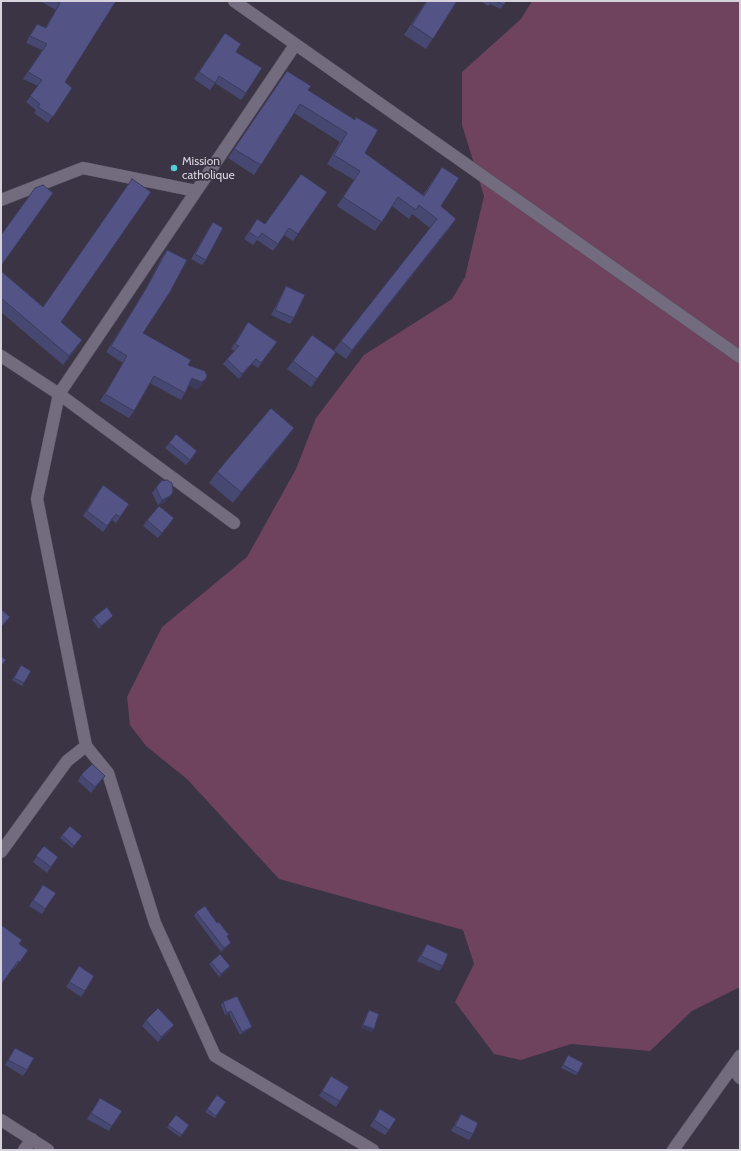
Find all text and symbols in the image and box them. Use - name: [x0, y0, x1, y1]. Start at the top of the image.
- place label: Mission catholique: [182, 154, 235, 182]
- marker: Mission catholique: [169, 163, 179, 173]

